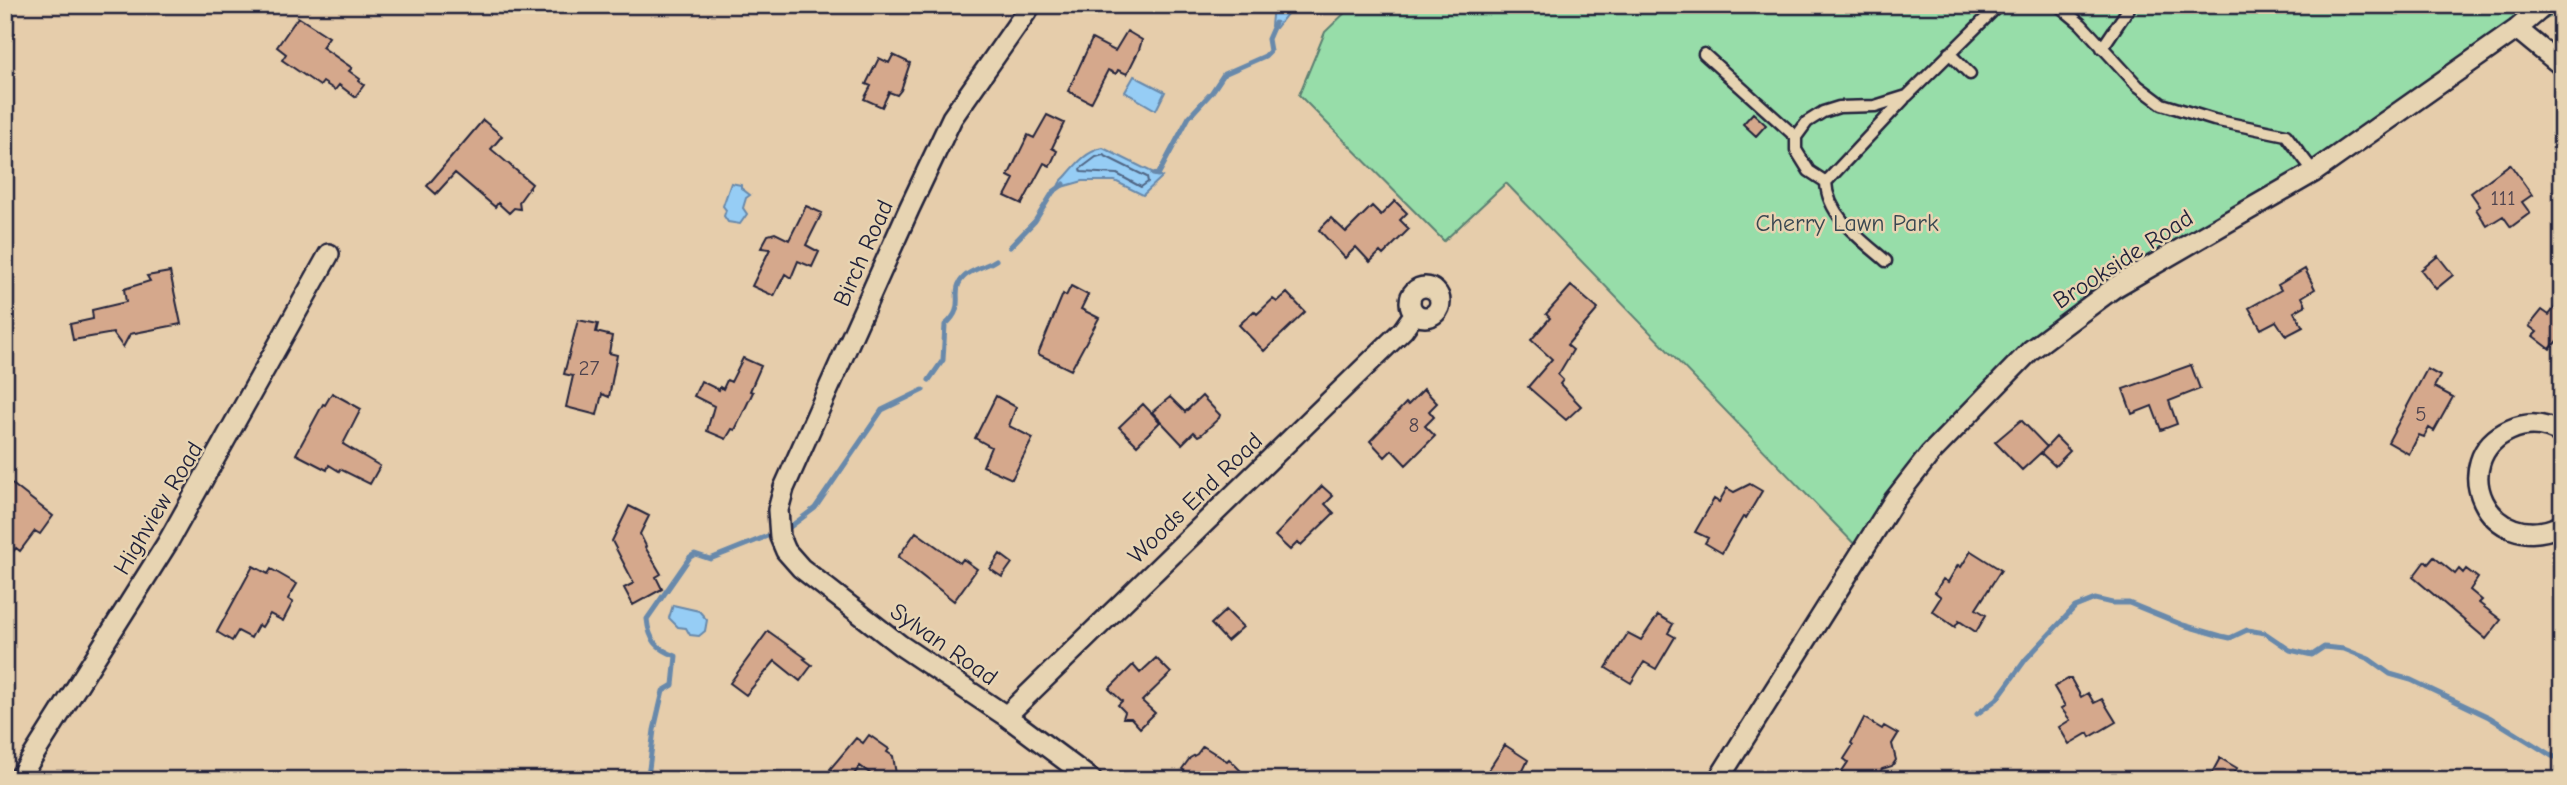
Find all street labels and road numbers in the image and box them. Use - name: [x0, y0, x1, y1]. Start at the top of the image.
- street label: Birch Road: [827, 196, 899, 310]
- street label: Brookside Road: [2048, 203, 2198, 315]
- street label: Woods End Road: [1122, 427, 1268, 569]
- street label: Highview Road: [107, 436, 209, 580]
- street label: Sylvan Road: [885, 597, 1003, 691]

